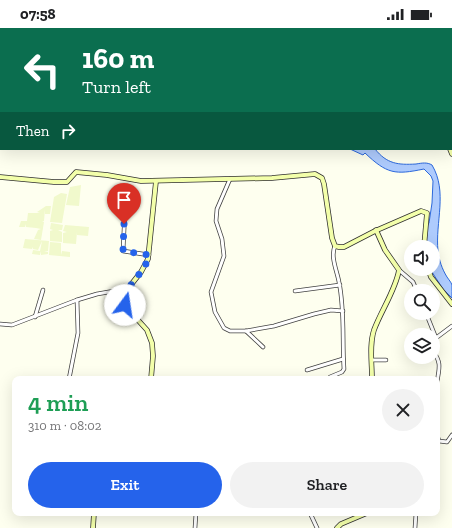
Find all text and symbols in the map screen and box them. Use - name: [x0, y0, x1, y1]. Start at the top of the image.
- text: 07:58: [20, 5, 56, 23]
- text: 160 m: [82, 42, 154, 75]
- icon: left: [16, 44, 68, 96]
- text: Turn left: [82, 76, 151, 98]
- icon: right: [57, 120, 79, 142]
- text: Then: [16, 122, 49, 140]
- pin: [107, 183, 141, 224]
- icon: arrive: [113, 189, 135, 211]
- map controls: [404, 240, 440, 364]
- button: sound: [404, 240, 440, 276]
- position arrow: [104, 284, 146, 326]
- button: search: [404, 284, 440, 320]
- button: layers: [404, 328, 440, 364]
- text: 4 min: [28, 388, 88, 417]
- button: close: [382, 389, 424, 431]
- text: 310 m · 08:02: [28, 418, 101, 433]
- button: Exit: [28, 462, 222, 508]
- button: Share: [230, 462, 424, 508]

